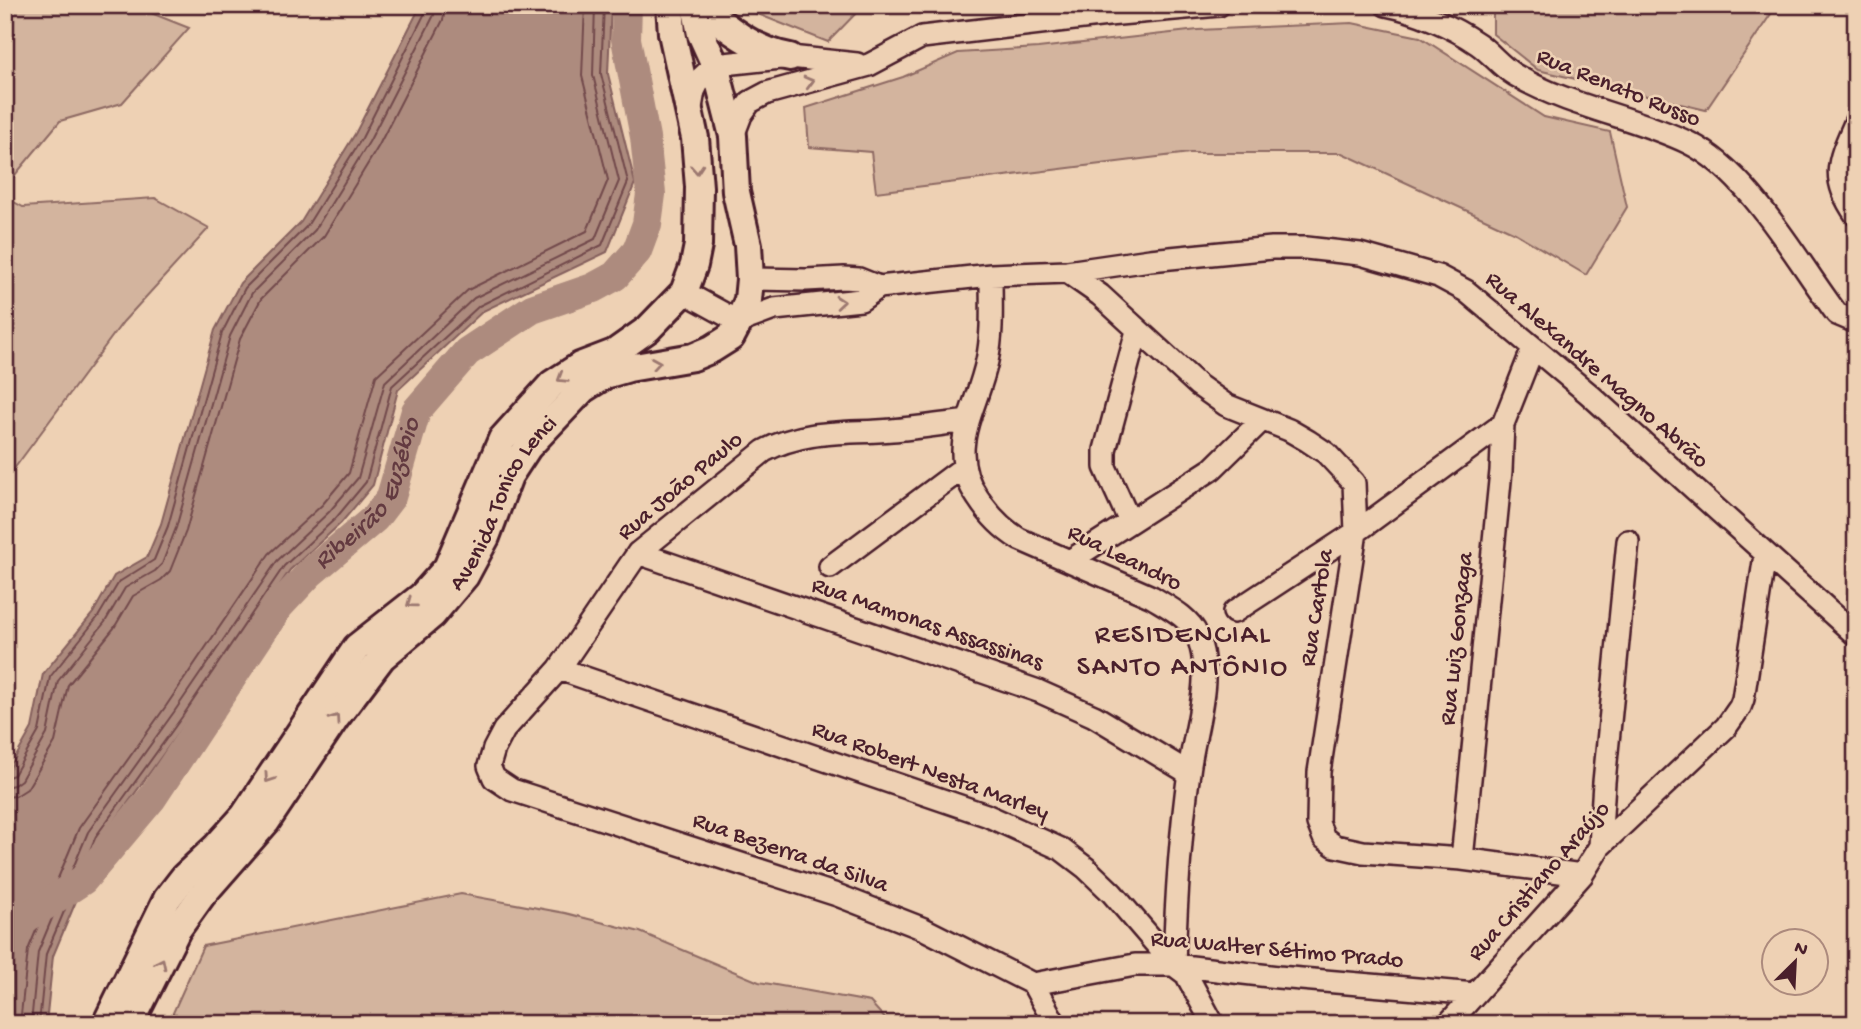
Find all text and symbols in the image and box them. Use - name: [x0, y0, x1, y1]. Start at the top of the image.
- street label: Rua Renato Russo: [1532, 43, 1704, 135]
- one-way arrow: [803, 75, 815, 90]
- one-way arrow: [690, 164, 705, 175]
- street label: Rua Alexandre Magno Abrão: [1478, 266, 1714, 476]
- one-way arrow: [834, 295, 846, 310]
- one-way arrow: [651, 356, 662, 371]
- one-way arrow: [556, 369, 569, 382]
- street label: Avenida Tonico Lenci: [444, 410, 564, 598]
- water label: Ribeirão Euzébio: [309, 413, 429, 578]
- street label: Rua João Paulo: [612, 426, 750, 548]
- street label: Rua Leandro: [1062, 519, 1186, 599]
- street label: Rua Cartola: [1294, 547, 1342, 669]
- street label: Rua Luiz Gonzaga: [1434, 550, 1482, 727]
- street label: Rua Mamonas Assassinas: [807, 572, 1048, 679]
- one-way arrow: [406, 595, 419, 607]
- district label: RESIDENCIAL SANTO ANTÔNIO: [1077, 620, 1289, 685]
- one-way arrow: [327, 714, 339, 727]
- street label: Rua Robert Nesta Marley: [807, 716, 1053, 829]
- one-way arrow: [264, 770, 277, 783]
- street label: Rua Cristiano Araújo: [1462, 796, 1618, 968]
- street label: Rua Bezerra da Silva: [688, 807, 892, 901]
- street label: Rua Walter Sétimo Prado: [1149, 926, 1405, 976]
- north arrow: [1759, 928, 1829, 998]
- text: N: [1790, 937, 1811, 963]
- one-way arrow: [152, 958, 166, 970]

